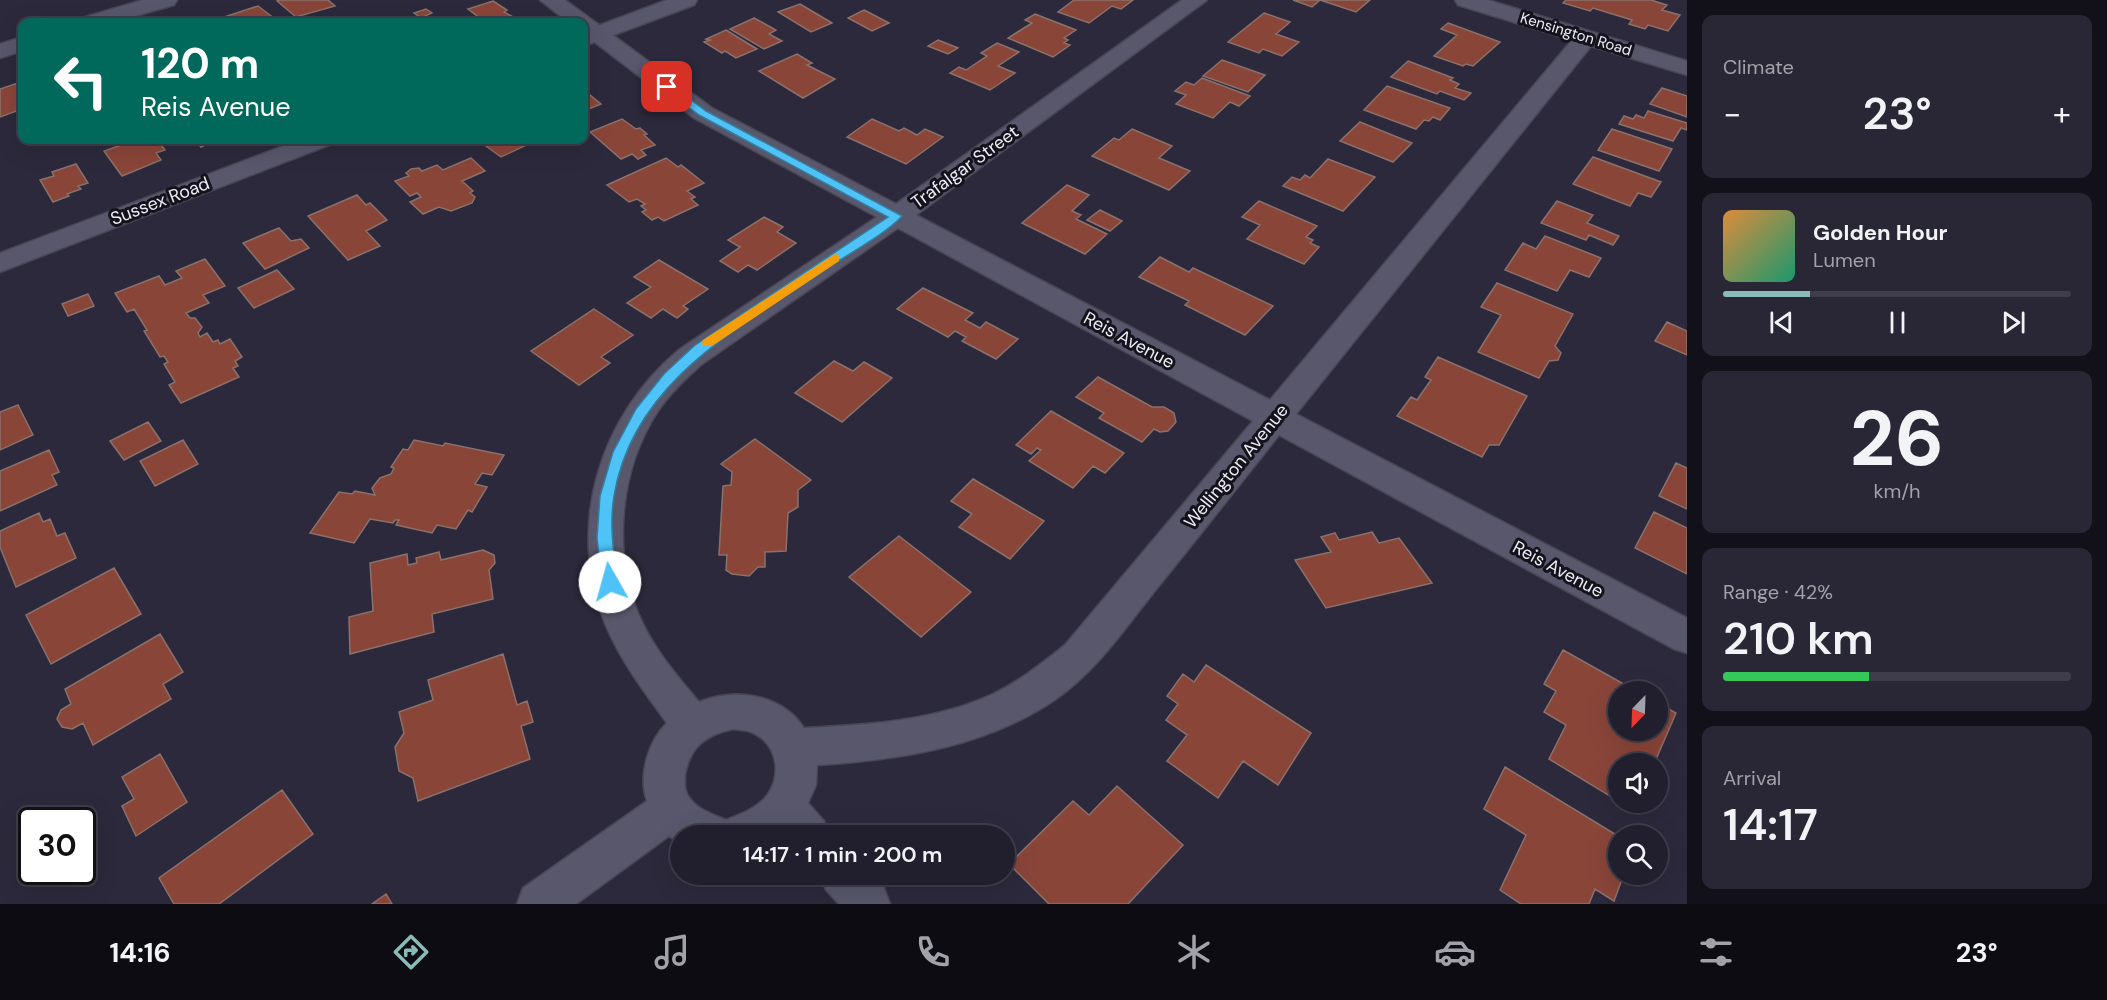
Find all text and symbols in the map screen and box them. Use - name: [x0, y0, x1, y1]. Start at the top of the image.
- street label: Kensington Road: [1518, 8, 1634, 60]
- text: 120 m: [141, 36, 259, 91]
- icon: left: [42, 42, 120, 120]
- text: Climate: [1723, 54, 1794, 80]
- pin: [641, 61, 692, 112]
- icon: arrive: [650, 70, 683, 103]
- text: 23°: [1863, 84, 1932, 143]
- text: Reis Avenue: [141, 89, 291, 124]
- text: −: [1723, 92, 1741, 135]
- text: +: [2053, 92, 2071, 135]
- street label: Trafalgar Street: [906, 120, 1024, 214]
- street label: Sussex Road: [107, 171, 213, 231]
- text: Golden Hour: [1813, 218, 1948, 247]
- text: Lumen: [1813, 247, 1876, 273]
- street label: Reis Avenue: [1079, 306, 1179, 374]
- icon: previous: [1765, 306, 1798, 339]
- icon: pause: [1881, 306, 1914, 339]
- icon: next: [1997, 306, 2030, 339]
- text: 26: [1850, 388, 1944, 489]
- street label: Wellington Avenue: [1178, 399, 1294, 533]
- text: km/h: [1873, 478, 1921, 504]
- street label: Reis Avenue: [1508, 535, 1608, 603]
- position arrow: [578, 550, 642, 614]
- text: Range · 42%: [1723, 579, 1833, 605]
- text: 210 km: [1723, 609, 1874, 668]
- north arrow: [1608, 681, 1668, 741]
- map controls: [1608, 681, 1668, 885]
- button: sound: [1608, 753, 1668, 813]
- text: Arrival: [1723, 765, 1781, 791]
- text: 14:17: [1723, 795, 1818, 854]
- speed limit sign: 30: [18, 807, 96, 885]
- button: search: [1608, 825, 1668, 885]
- text: 14:17 · 1 min · 200 m: [743, 840, 942, 869]
- icon: directions: [390, 931, 432, 973]
- icon: music: [651, 931, 693, 973]
- icon: phone: [912, 931, 954, 973]
- icon: climate: [1173, 931, 1215, 973]
- icon: car: [1434, 931, 1476, 973]
- icon: filters: [1695, 931, 1737, 973]
- text: 14:16: [110, 935, 171, 970]
- text: 23°: [1956, 935, 1997, 970]

